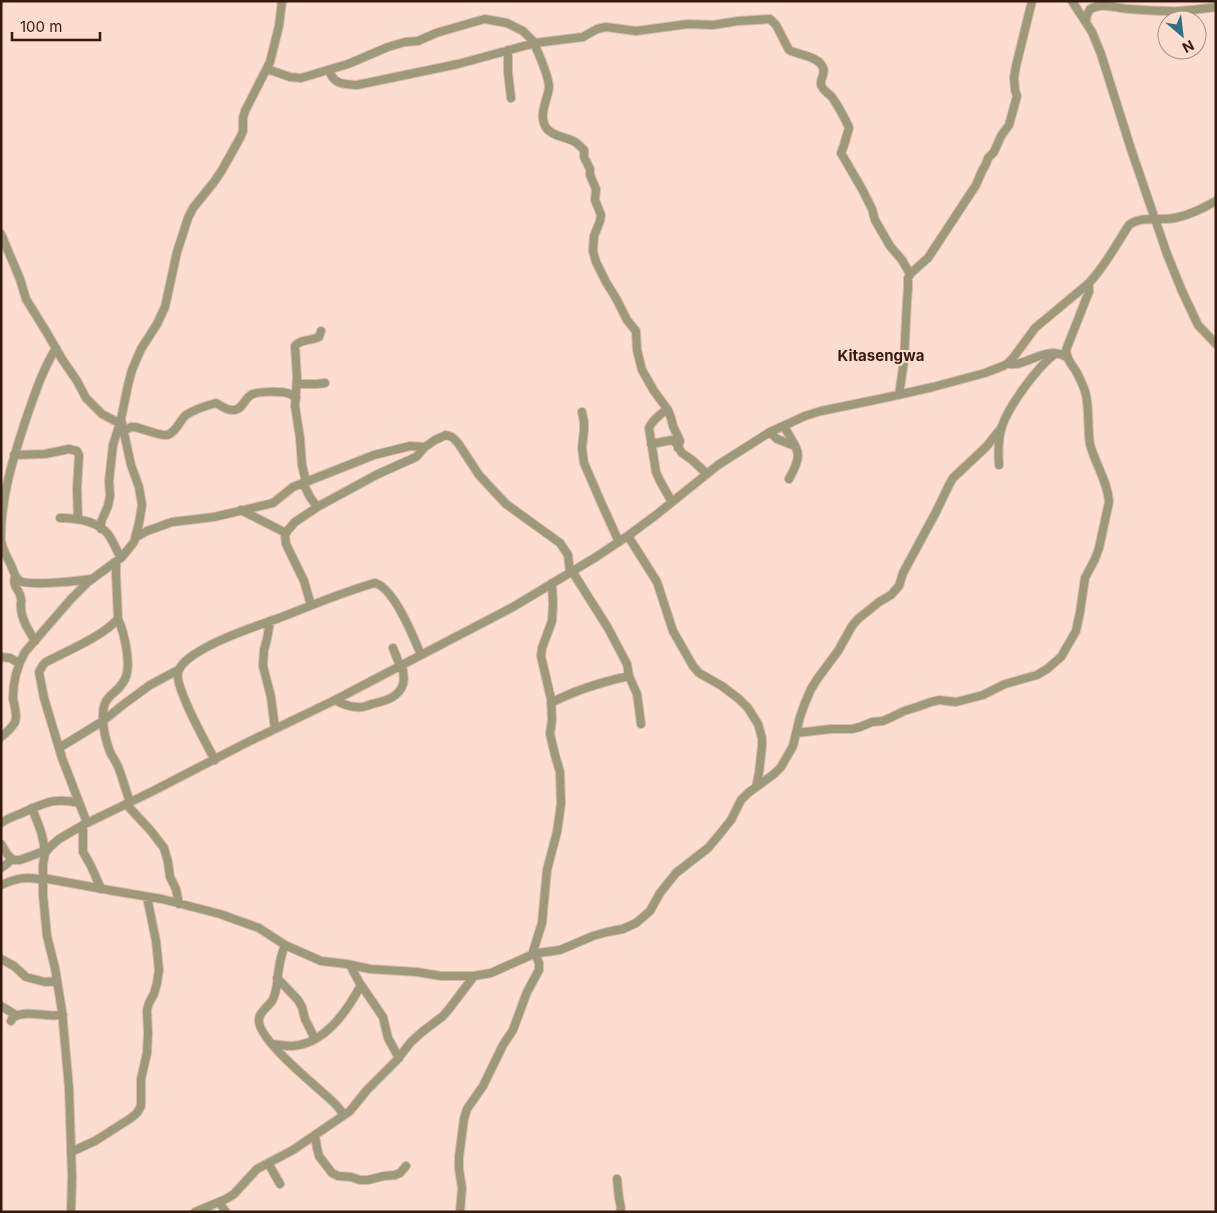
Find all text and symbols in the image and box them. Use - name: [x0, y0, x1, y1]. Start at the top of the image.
- scale bar: [12, 10, 100, 42]
- north arrow: [1157, 10, 1207, 60]
- text: 100 m: [20, 17, 62, 36]
- text: N: [1180, 37, 1197, 57]
- district label: Kitasengwa: [838, 346, 924, 365]

